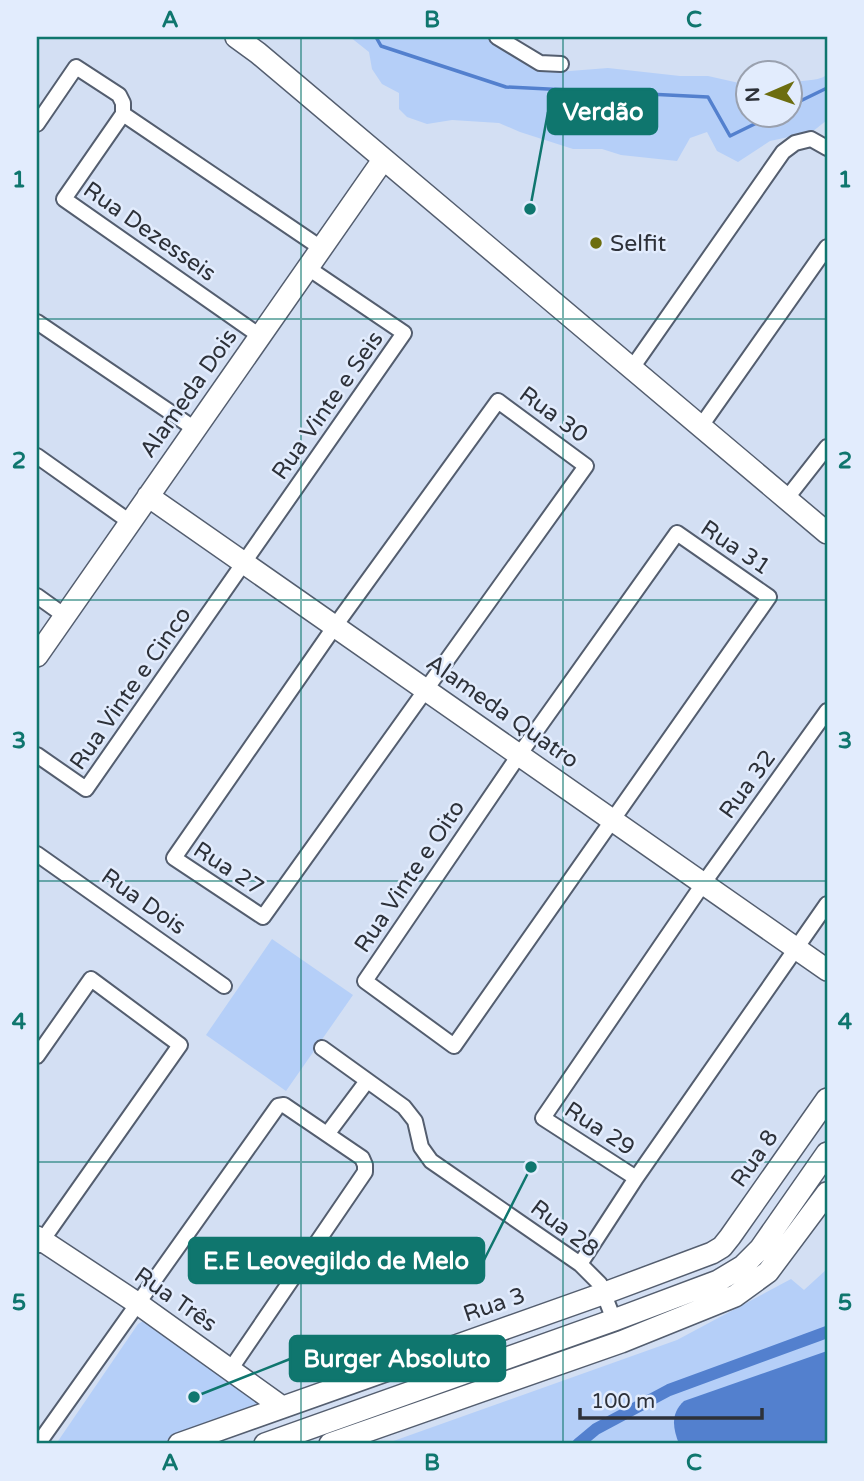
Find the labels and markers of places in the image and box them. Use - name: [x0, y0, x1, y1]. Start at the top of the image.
- callout: Verdão: [548, 89, 657, 134]
- place label: Selfit: [610, 230, 667, 258]
- marker: Selfit: [588, 235, 604, 251]
- callout: E.E Leovegildo de Melo: [189, 1238, 484, 1283]
- callout: Burger Absoluto: [290, 1336, 505, 1381]

